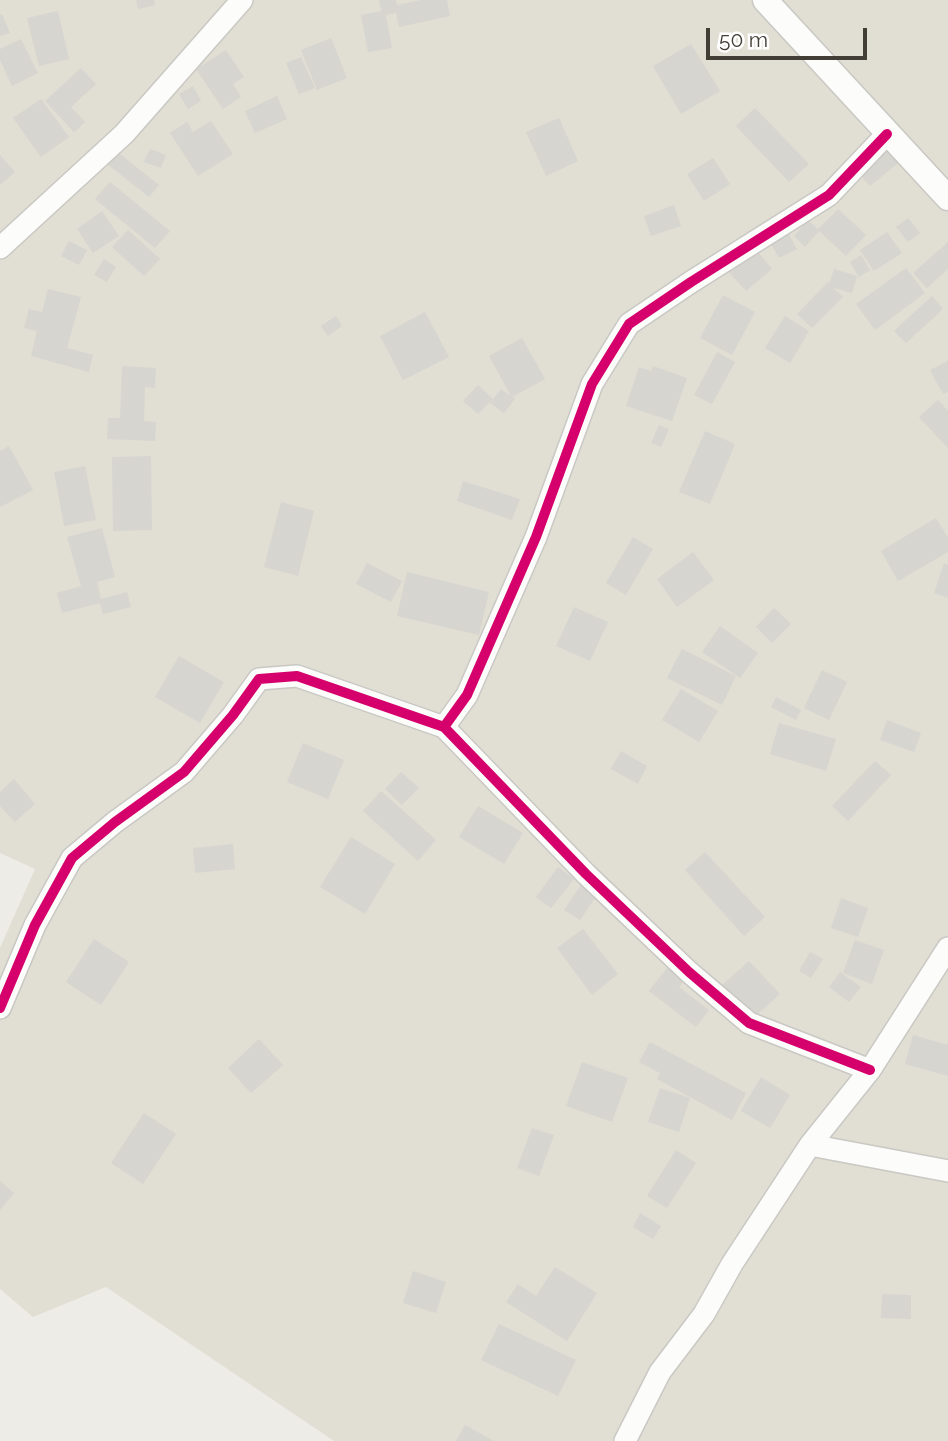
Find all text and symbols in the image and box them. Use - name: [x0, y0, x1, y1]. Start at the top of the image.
- scale bar: [710, 14, 871, 58]
- text: 50 m: [719, 27, 768, 52]

